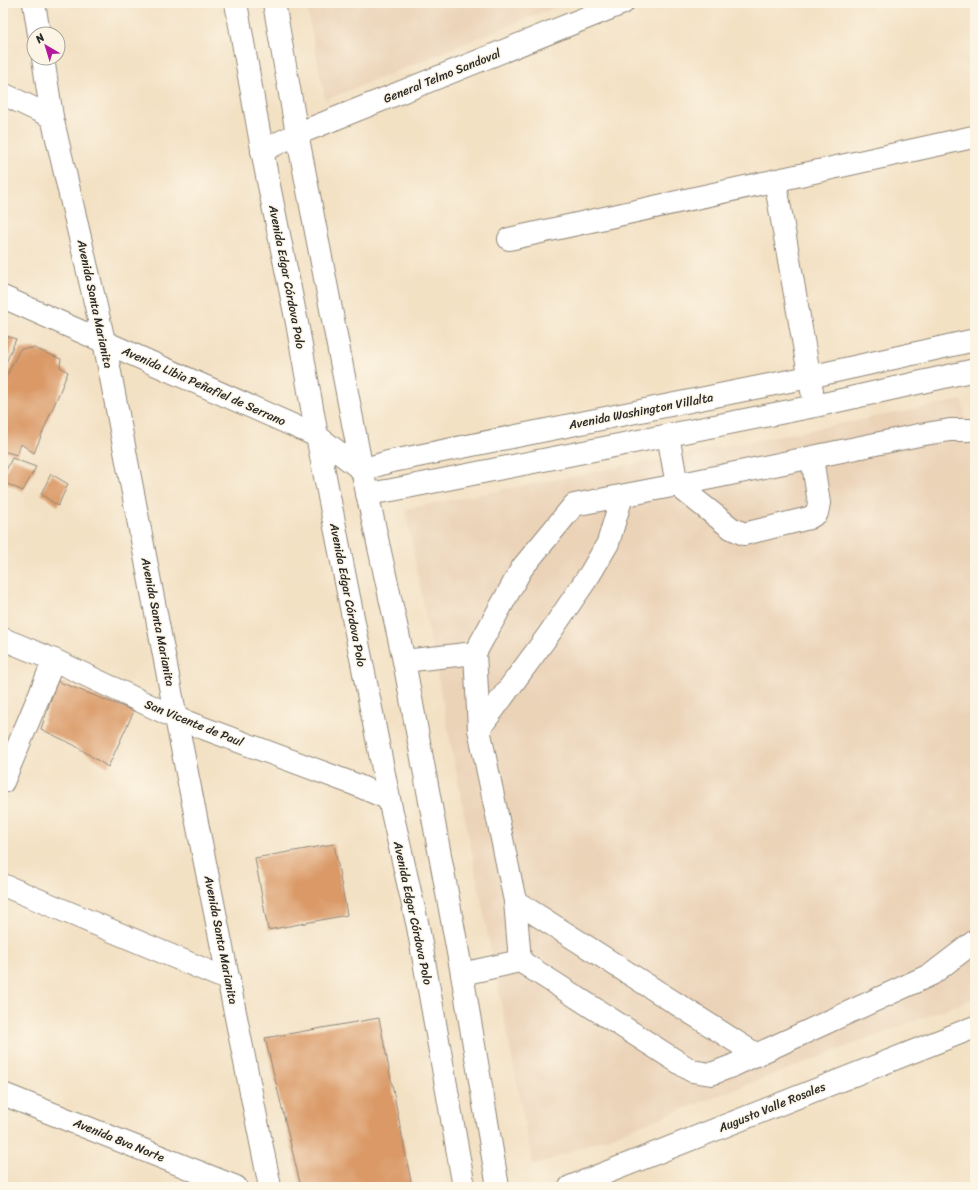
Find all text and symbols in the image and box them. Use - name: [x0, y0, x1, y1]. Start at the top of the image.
- north arrow: [26, 26, 66, 66]
- text: N: [31, 28, 49, 49]
- street label: General Telmo Sandoval: [380, 42, 505, 110]
- street label: Avenida Edgar Córdova Polo: [262, 202, 312, 351]
- street label: Avenida Santa Marianita: [70, 237, 119, 370]
- street label: Avenida Libia Peñafiel de Serrano: [118, 339, 290, 432]
- street label: Avenida Washington Villalta: [566, 386, 715, 436]
- street label: Avenida Edgar Córdova Polo: [323, 520, 373, 669]
- street label: Avenida Santa Marianita: [135, 555, 181, 688]
- street label: San Vicente de Paul: [141, 693, 247, 753]
- street label: Avenida Edgar Córdova Polo: [387, 838, 439, 987]
- street label: Avenida Santa Marianita: [198, 873, 244, 1006]
- street label: Augusto Valle Rosales: [714, 1075, 829, 1139]
- street label: Avenida 8va Norte: [69, 1111, 168, 1168]

